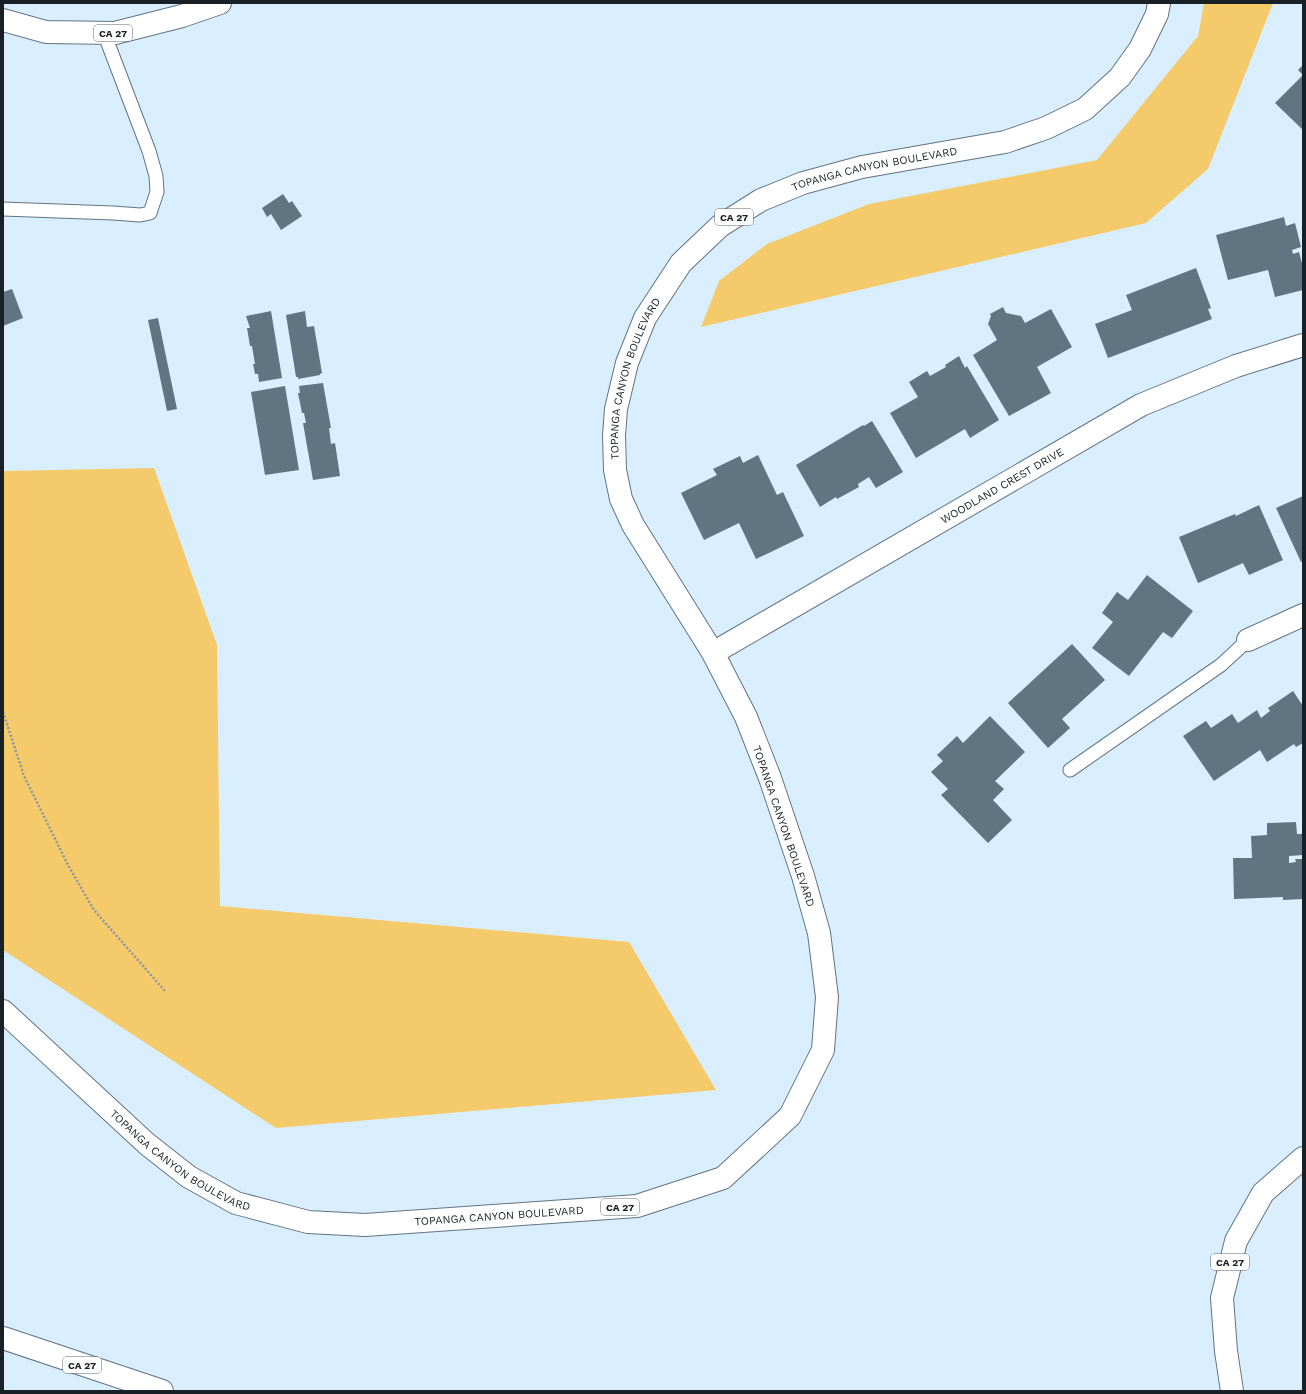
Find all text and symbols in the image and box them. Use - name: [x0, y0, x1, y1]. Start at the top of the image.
- road number: CA 27: [94, 25, 132, 41]
- street label: TOPANGA CANYON BOULEVARD: [790, 144, 958, 194]
- road number: CA 27: [715, 209, 753, 225]
- street label: TOPANGA CANYON BOULEVARD: [608, 295, 664, 460]
- street label: WOODLAND CREST DRIVE: [938, 445, 1066, 527]
- street label: TOPANGA CANYON BOULEVARD: [750, 744, 817, 908]
- street label: TOPANGA CANYON BOULEVARD: [107, 1107, 252, 1214]
- road number: CA 27: [601, 1199, 639, 1215]
- street label: TOPANGA CANYON BOULEVARD: [414, 1204, 584, 1229]
- road number: CA 27: [1211, 1254, 1249, 1270]
- road number: CA 27: [63, 1357, 101, 1373]

